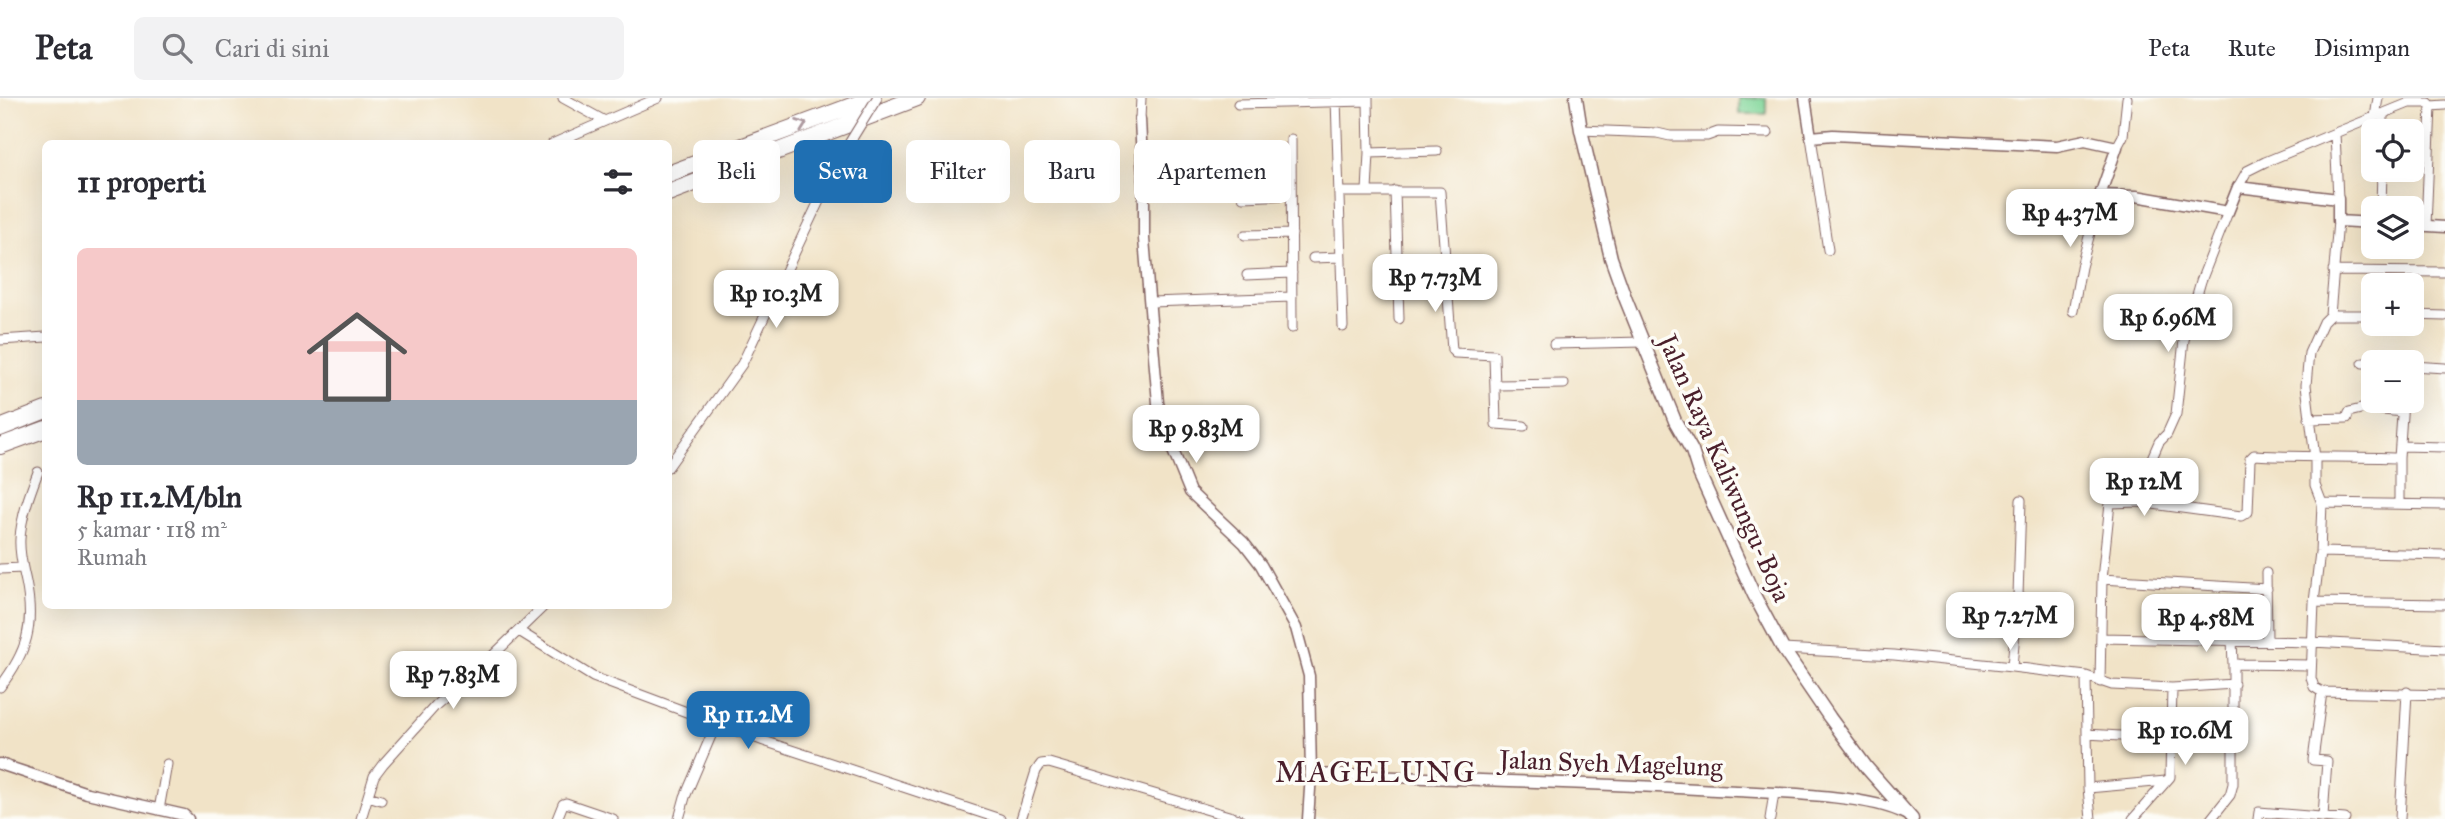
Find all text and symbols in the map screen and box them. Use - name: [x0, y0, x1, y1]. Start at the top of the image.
- search box: [134, 17, 624, 80]
- text: Peta: [35, 28, 92, 68]
- icon: search: [158, 29, 196, 67]
- text: Cari di sini: [214, 32, 329, 64]
- text: Peta: [2148, 33, 2190, 63]
- text: Rute: [2228, 33, 2276, 63]
- text: Disimpan: [2314, 33, 2410, 63]
- one-way arrow: [795, 119, 807, 133]
- map controls: [2361, 119, 2424, 413]
- button: locate: [2361, 119, 2424, 182]
- chip: Beli: [693, 140, 780, 203]
- chip: Sewa: [794, 140, 892, 203]
- chip: Filter: [906, 140, 1010, 203]
- chip: Baru: [1024, 140, 1120, 203]
- chip: Apartemen: [1134, 140, 1291, 203]
- icon: filters: [599, 163, 637, 201]
- text: 11 properti: [77, 164, 206, 200]
- pin: Rp 4.37M: [1998, 190, 2142, 249]
- button: layers: [2361, 196, 2424, 259]
- text: Rp 4.37M: [2022, 198, 2118, 226]
- pin: Rp 7.73M: [1363, 254, 1507, 314]
- text: Rp 7.73M: [1388, 263, 1482, 291]
- pin: Rp 10.3M: [704, 271, 848, 330]
- button: +: [2361, 273, 2424, 336]
- text: Rp 10.3M: [730, 279, 822, 307]
- icon: home: [294, 294, 420, 420]
- pin: Rp 6.96M: [2096, 294, 2240, 354]
- text: Rp 6.96M: [2119, 303, 2217, 331]
- street label: Jalan Raya Kaliwungu-Boja: [1650, 327, 1798, 607]
- button: −: [2361, 350, 2424, 413]
- pin: Rp 9.83M: [1124, 406, 1268, 465]
- text: Rp 9.83M: [1149, 414, 1243, 442]
- pin: Rp 12M: [2087, 458, 2201, 518]
- text: Rp 12M: [2106, 467, 2182, 495]
- text: Rp 11.2M/bln: [77, 479, 242, 515]
- text: 5 kamar · 118 m²: [77, 515, 227, 543]
- text: Rumah: [77, 543, 147, 571]
- pin: Rp 7.27M: [1938, 592, 2082, 652]
- pin: Rp 4.58M: [2134, 594, 2278, 654]
- text: Rp 7.27M: [1962, 601, 2058, 629]
- text: Rp 4.58M: [2157, 603, 2255, 631]
- pin: Rp 7.83M: [381, 652, 525, 711]
- text: Rp 7.83M: [406, 660, 500, 688]
- pin: Rp 11.2M: [676, 692, 820, 751]
- text: Rp 11.2M: [703, 700, 793, 728]
- pin: Rp 10.6M: [2113, 708, 2257, 767]
- text: Rp 10.6M: [2137, 716, 2233, 744]
- street label: Jalan Syeh Magelung: [1496, 743, 1724, 783]
- district label: MAGELUNG: [1275, 754, 1477, 790]

